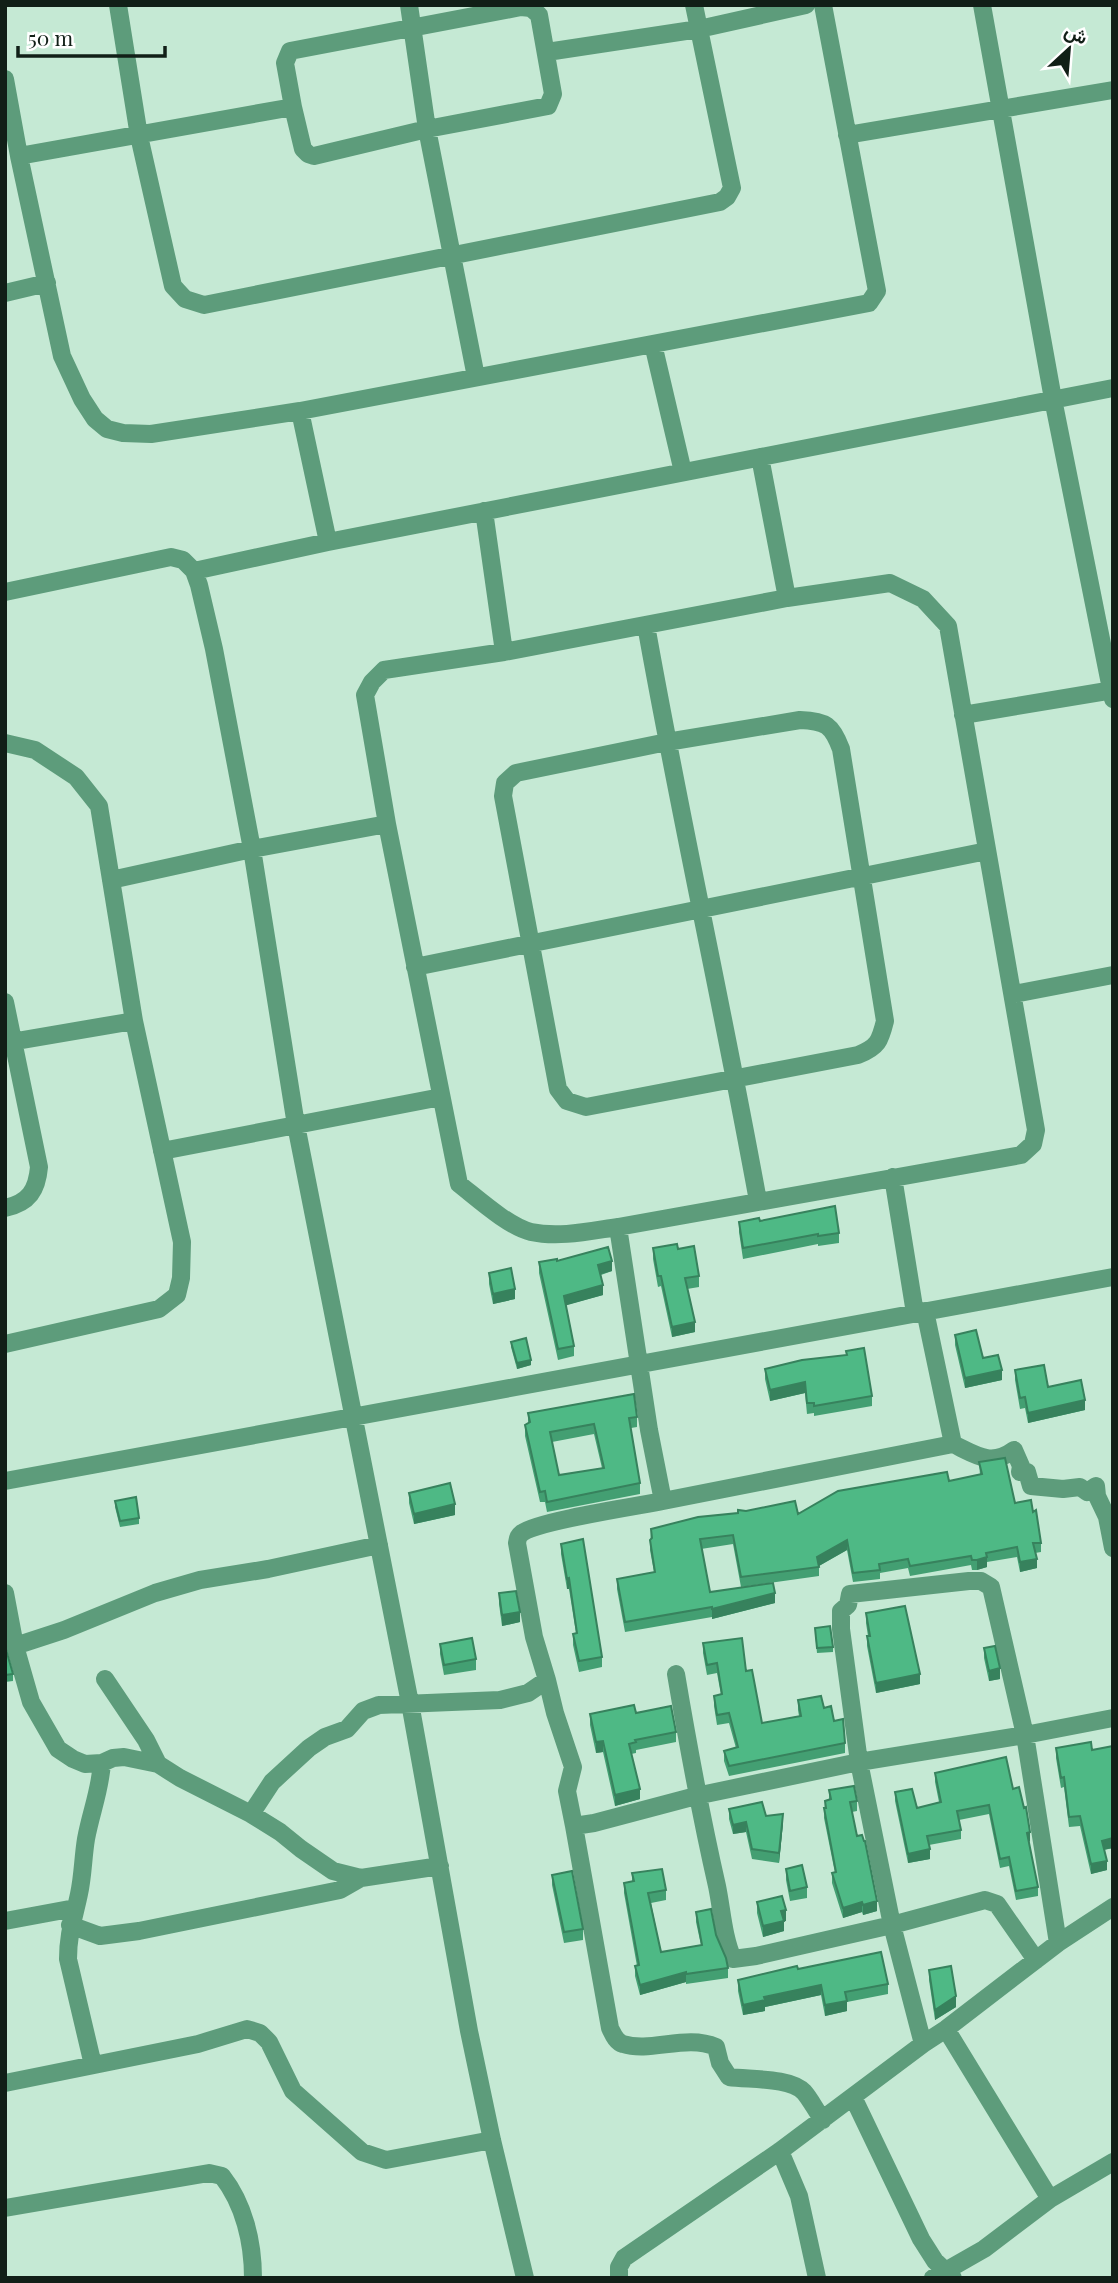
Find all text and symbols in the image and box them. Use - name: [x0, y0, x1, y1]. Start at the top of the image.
- scale bar: [18, 14, 164, 58]
- north arrow: [1034, 14, 1104, 84]
- text: ش: [1061, 16, 1093, 50]
- text: 50 m: [28, 23, 74, 51]

